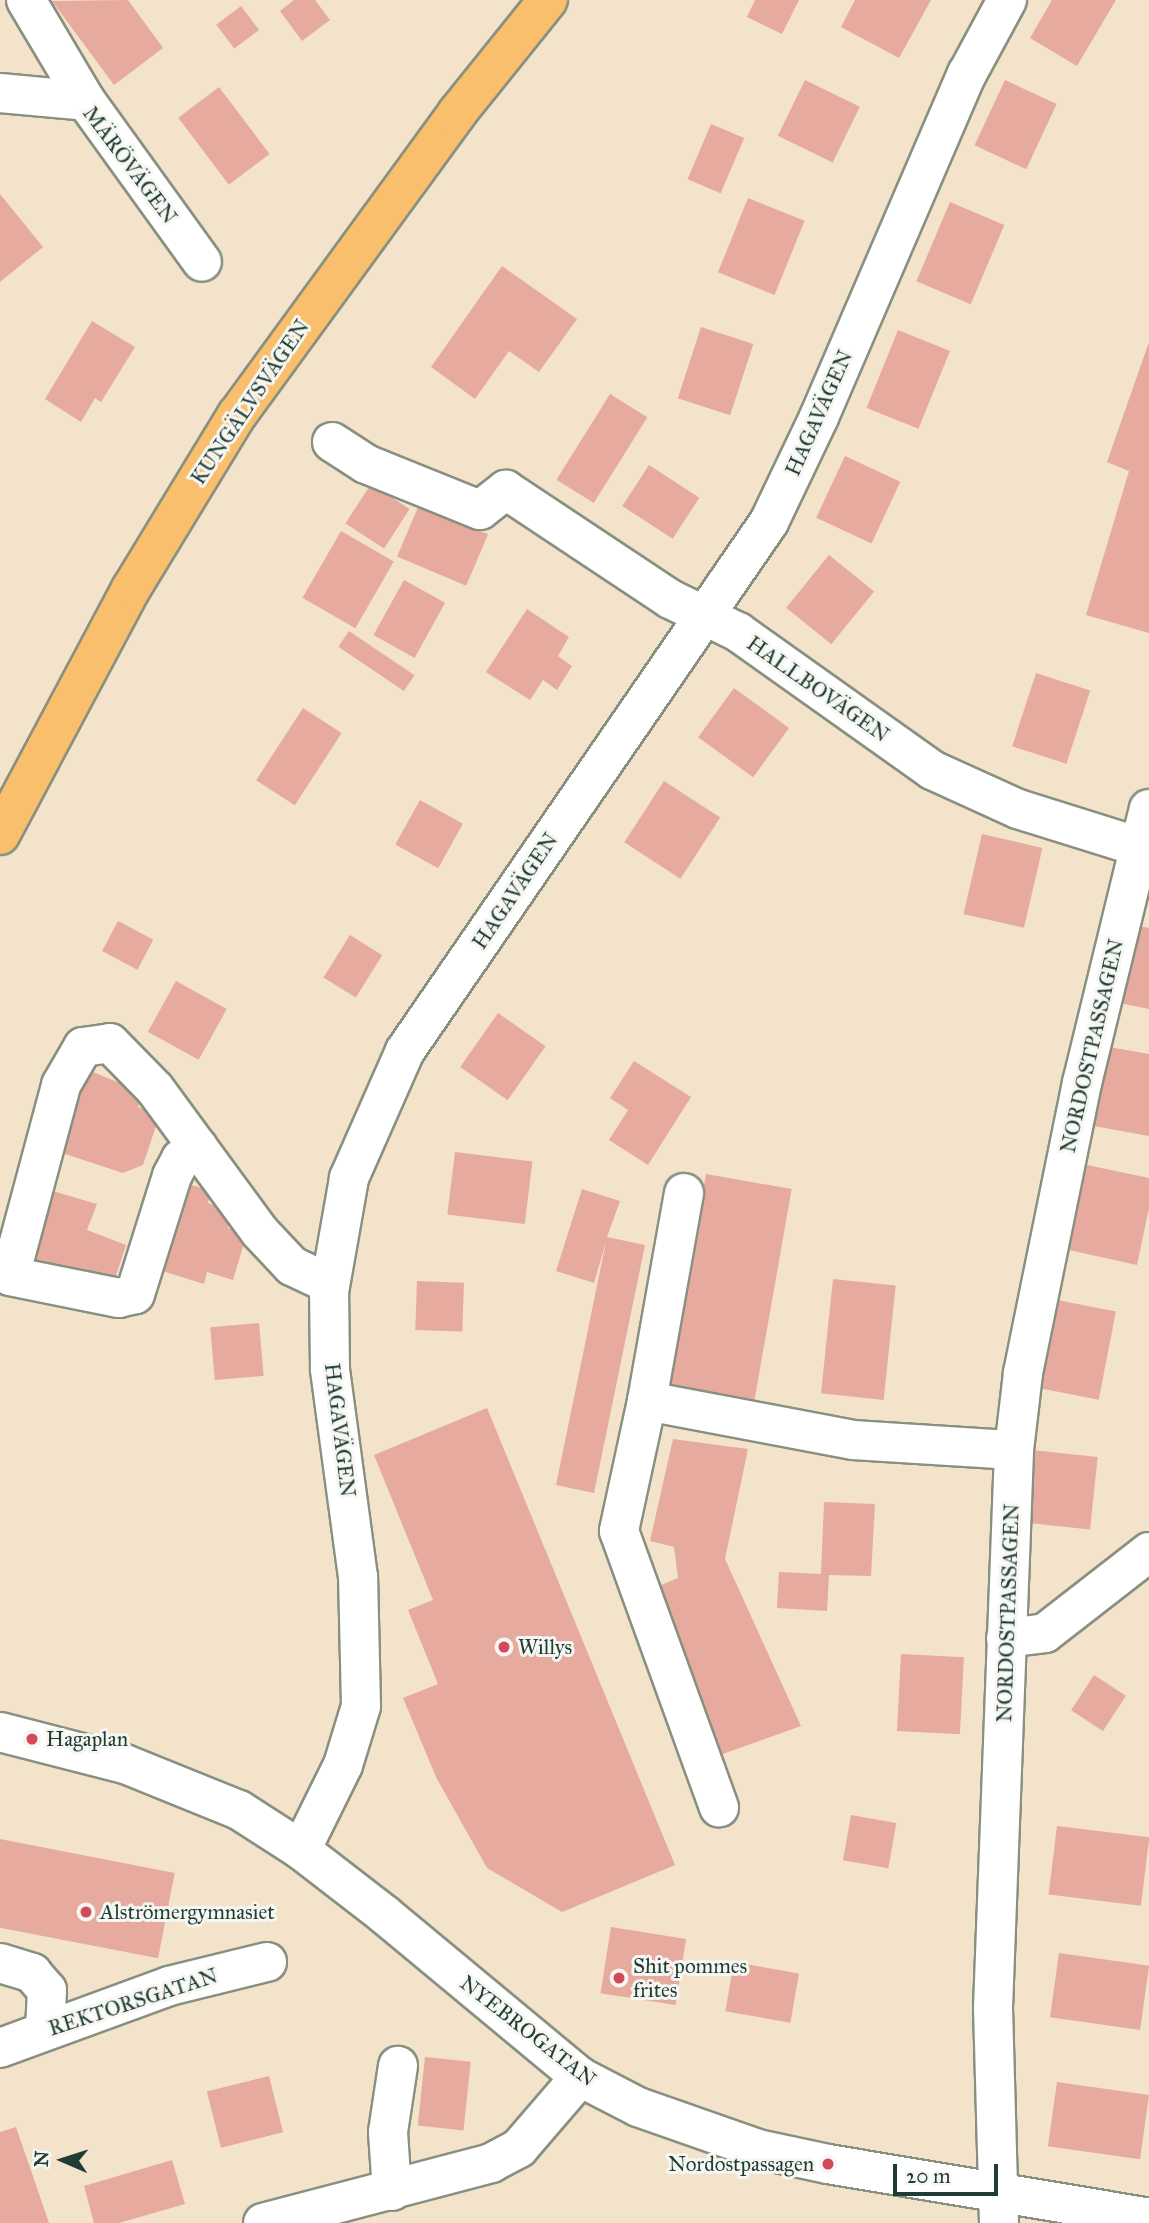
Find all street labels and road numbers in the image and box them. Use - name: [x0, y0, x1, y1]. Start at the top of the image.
- street label: MÄRÖVÄGEN: [78, 101, 182, 229]
- street label: KUNGÄLVSVÄGEN: [185, 315, 315, 489]
- street label: HAGAVÄGEN: [780, 346, 858, 480]
- street label: HALLBOVÄGEN: [742, 631, 894, 747]
- street label: HAGAVÄGEN: [467, 828, 563, 954]
- street label: NORDOSTPASSAGEN: [1055, 937, 1129, 1155]
- street label: HAGAVÄGEN: [319, 1362, 361, 1498]
- street label: NORDOSTPASSAGEN: [992, 1503, 1024, 1723]
- street label: REKTORSGATAN: [45, 1963, 221, 2041]
- street label: NYEBROGATAN: [455, 1970, 601, 2092]

